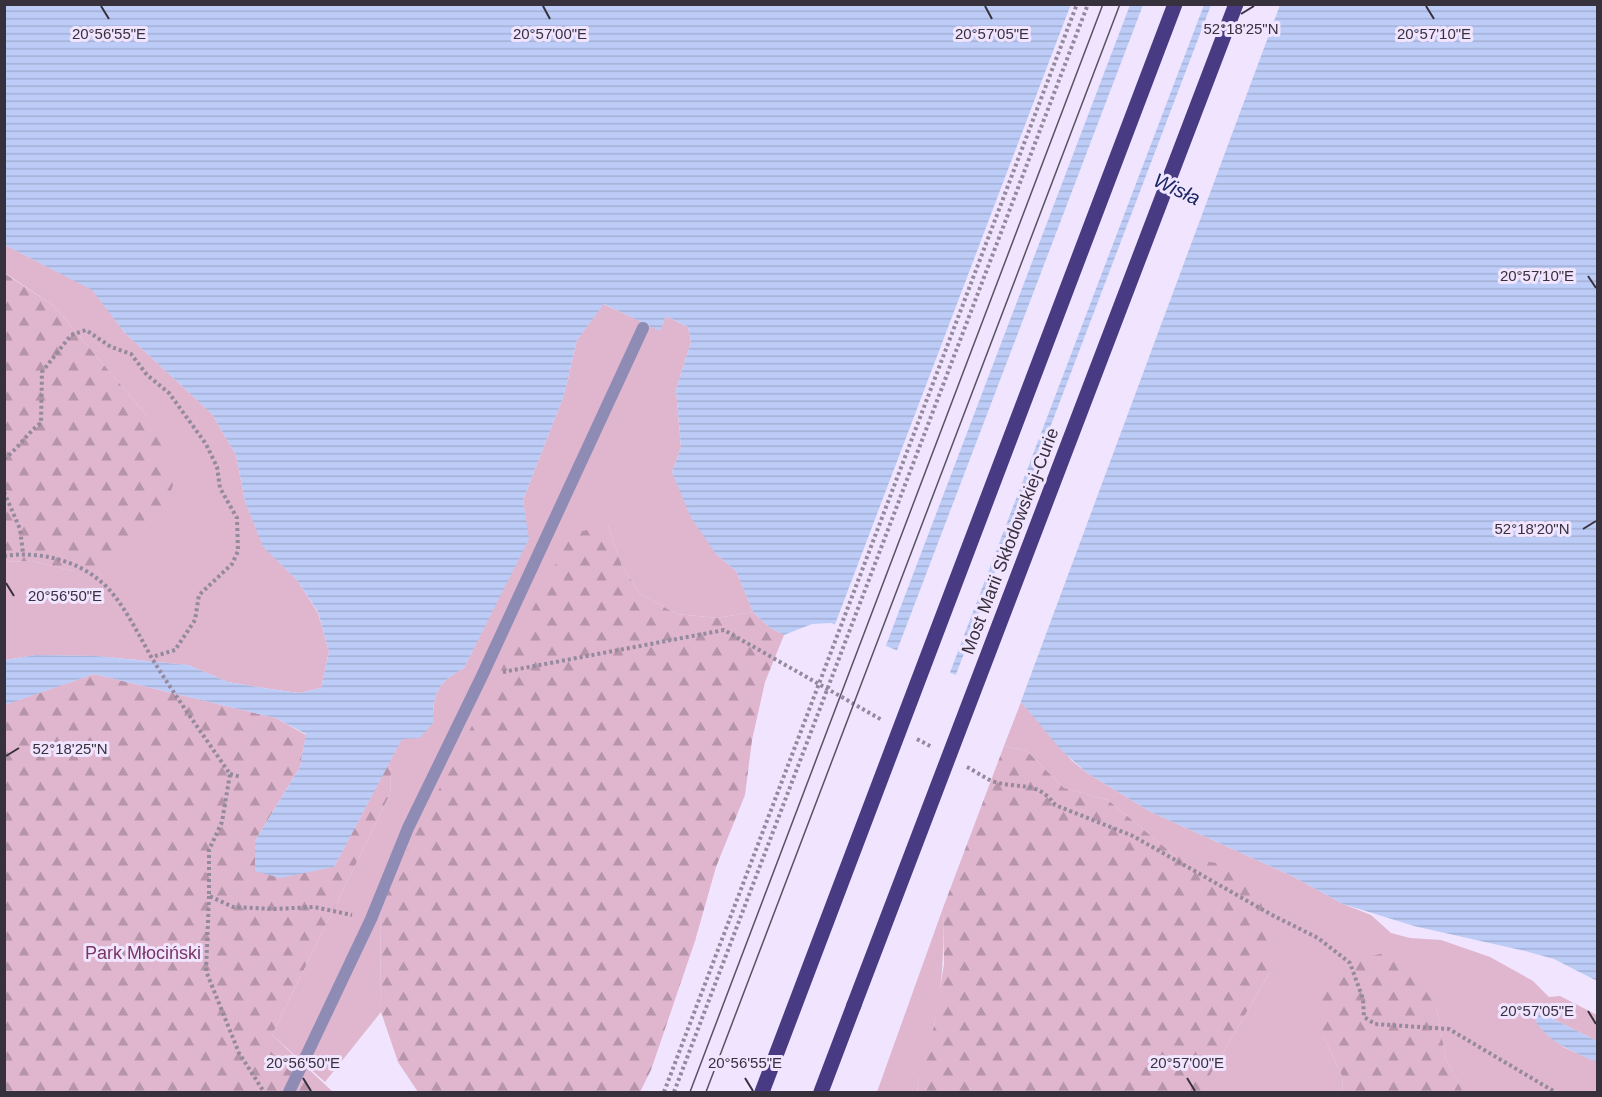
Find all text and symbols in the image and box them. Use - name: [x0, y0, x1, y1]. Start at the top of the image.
- text: 52°18'25"N: [1203, 20, 1279, 37]
- text: 20°56'55"E: [72, 25, 146, 42]
- text: 20°57'00"E: [513, 25, 587, 42]
- text: 20°57'05"E: [955, 25, 1029, 42]
- text: 20°57'10"E: [1397, 25, 1471, 42]
- water label: Wisła: [1150, 169, 1204, 209]
- text: 20°57'10"E: [1500, 267, 1574, 284]
- street label: Most Marii Skłodowskiej-Curie: [957, 425, 1063, 657]
- text: 52°18'20"N: [1494, 520, 1570, 537]
- text: 20°56'50"E: [28, 587, 102, 604]
- text: 52°18'25"N: [32, 740, 108, 757]
- park label: Park Młociński: [85, 943, 201, 963]
- text: 20°57'05"E: [1500, 1002, 1574, 1019]
- text: 20°56'50"E: [266, 1054, 340, 1071]
- text: 20°56'55"E: [708, 1054, 782, 1071]
- text: 20°57'00"E: [1150, 1054, 1224, 1071]

